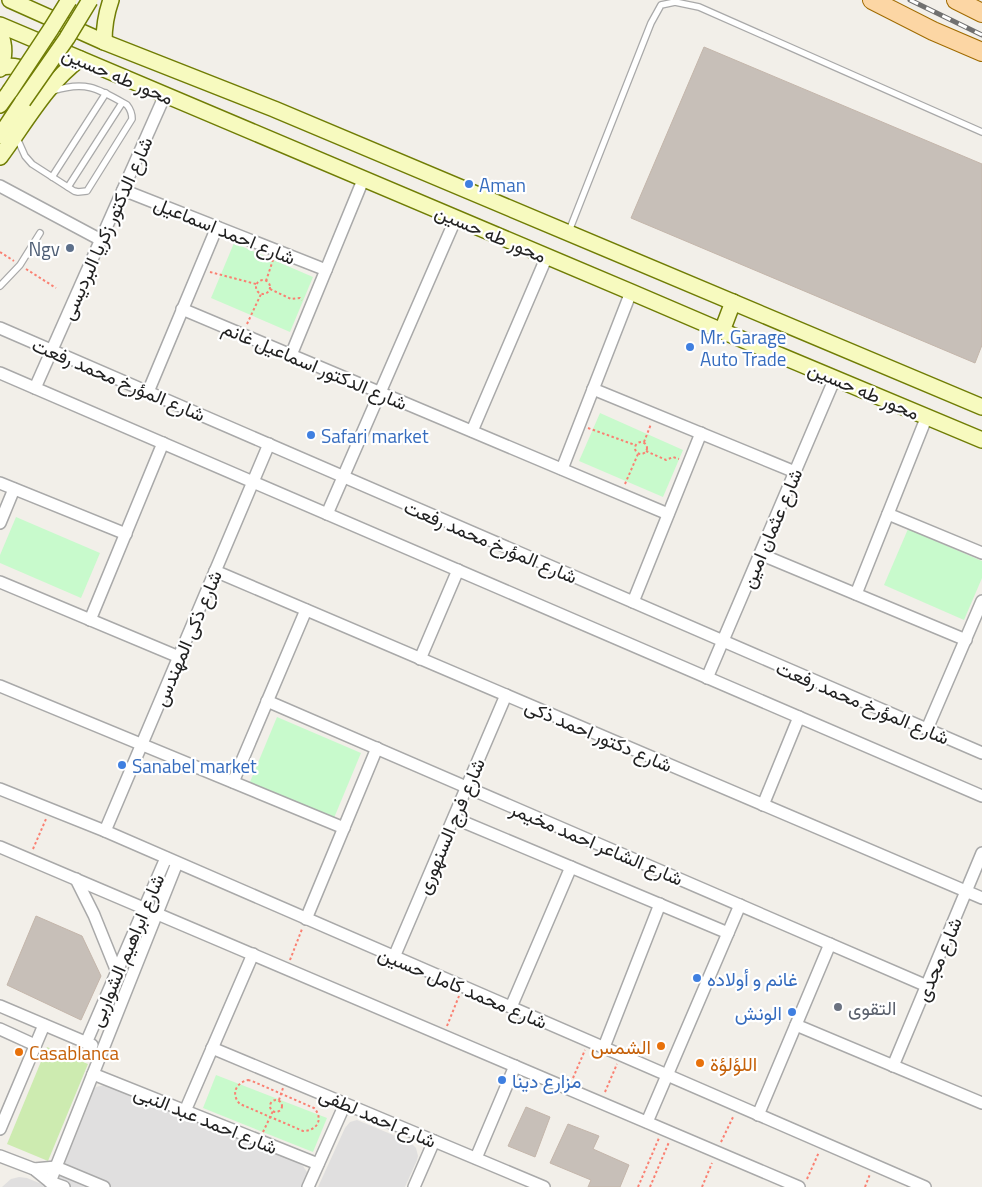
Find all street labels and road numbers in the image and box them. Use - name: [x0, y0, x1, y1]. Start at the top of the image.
- street label: محور طه حسين: [58, 38, 178, 112]
- street label: شارع الدكتور زكريا البرديسى: [53, 132, 159, 324]
- street label: شارع احمد اسماعيل: [150, 188, 300, 272]
- street label: محور طه حسين: [431, 196, 551, 270]
- street label: شارع الدكتور اسماعيل غانم: [218, 313, 412, 417]
- street label: شارع المؤرخ محمد رفعت: [28, 329, 210, 429]
- street label: محور طه حسين: [804, 353, 924, 427]
- street label: شارع عثمان امين: [733, 464, 809, 592]
- street label: شارع المؤرخ محمد رفعت: [400, 491, 582, 591]
- street label: شارع ذكى المهندس: [145, 565, 229, 711]
- street label: شارع المؤرخ محمد رفعت: [772, 652, 954, 752]
- street label: شارع دكتور احمد ذكى: [521, 691, 677, 779]
- street label: شارع فرج السنهورى: [408, 753, 492, 899]
- street label: شارع الشاعر احمد مخيمر: [505, 793, 688, 893]
- street label: شارع ابراهيم الشواربى: [81, 869, 171, 1031]
- street label: شارع مجدى: [907, 912, 969, 1006]
- street label: شارع محمد كامل حسين: [374, 938, 552, 1036]
- street label: شارع احمد عبد النبى: [130, 1077, 282, 1161]
- street label: شارع احمد لطفى: [315, 1079, 441, 1155]

